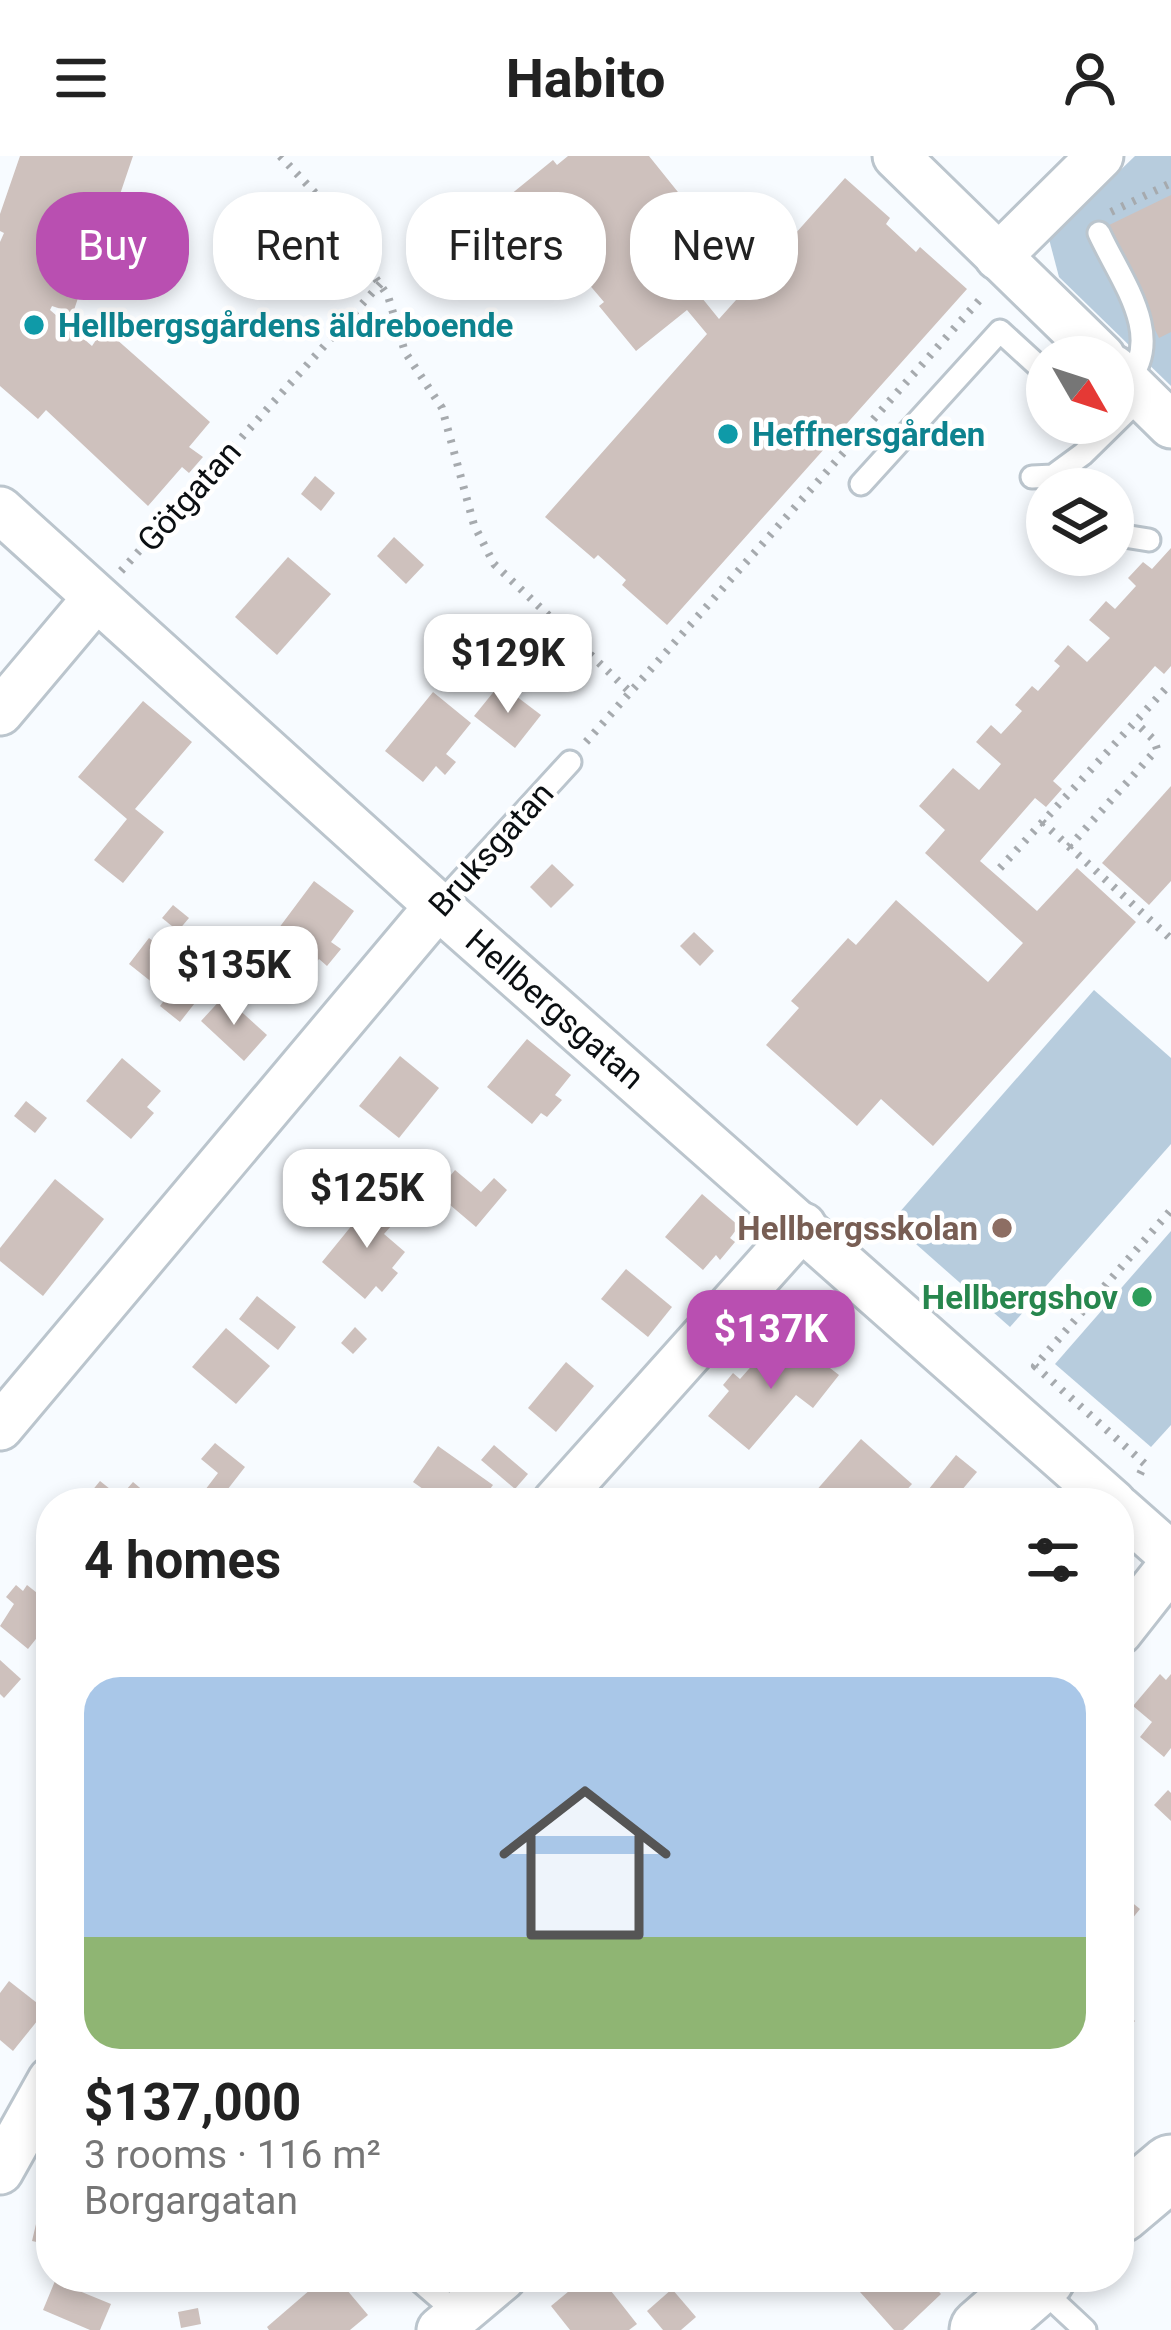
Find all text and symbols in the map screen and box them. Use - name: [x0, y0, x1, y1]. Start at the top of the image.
- icon: menu: [48, 45, 114, 111]
- icon: person: [1057, 45, 1123, 111]
- text: Habito: [506, 47, 665, 110]
- chip: Buy: [36, 192, 189, 300]
- chip: Rent: [213, 192, 382, 300]
- chip: Filters: [406, 192, 606, 300]
- chip: New: [630, 192, 798, 300]
- place label: Hellbergsgårdens äldreboende: [58, 306, 513, 345]
- marker: Hellbergsgårdens äldreboende: [21, 312, 47, 338]
- north arrow: [1026, 336, 1134, 444]
- map controls: [1026, 336, 1134, 576]
- place label: Heffnersgården: [752, 415, 985, 454]
- marker: Heffnersgården: [715, 421, 741, 447]
- street label: Götgatan: [129, 433, 249, 559]
- button: layers: [1026, 468, 1134, 576]
- pin: $129K: [424, 614, 592, 716]
- text: $129K: [451, 630, 565, 676]
- street label: Bruksgatan: [421, 774, 561, 924]
- street label: Hellbergsgatan: [458, 921, 652, 1097]
- pin: $135K: [150, 926, 318, 1028]
- text: $135K: [177, 942, 291, 988]
- pin: $125K: [283, 1149, 451, 1251]
- text: $125K: [310, 1165, 424, 1211]
- place label: Hellbergsskolan: [737, 1209, 978, 1248]
- marker: Hellbergsskolan: [989, 1215, 1015, 1241]
- place label: Hellbergshov: [922, 1278, 1118, 1317]
- marker: Hellbergshov: [1129, 1284, 1155, 1310]
- pin: $137K: [687, 1290, 855, 1392]
- text: $137K: [714, 1306, 828, 1352]
- icon: filters: [1020, 1527, 1086, 1593]
- text: 4 homes: [84, 1531, 281, 1590]
- icon: home: [477, 1755, 693, 1971]
- text: $137,000: [84, 2073, 301, 2132]
- text: 3 rooms · 116 m²: [84, 2132, 381, 2178]
- text: Borgargatan: [84, 2178, 298, 2224]

